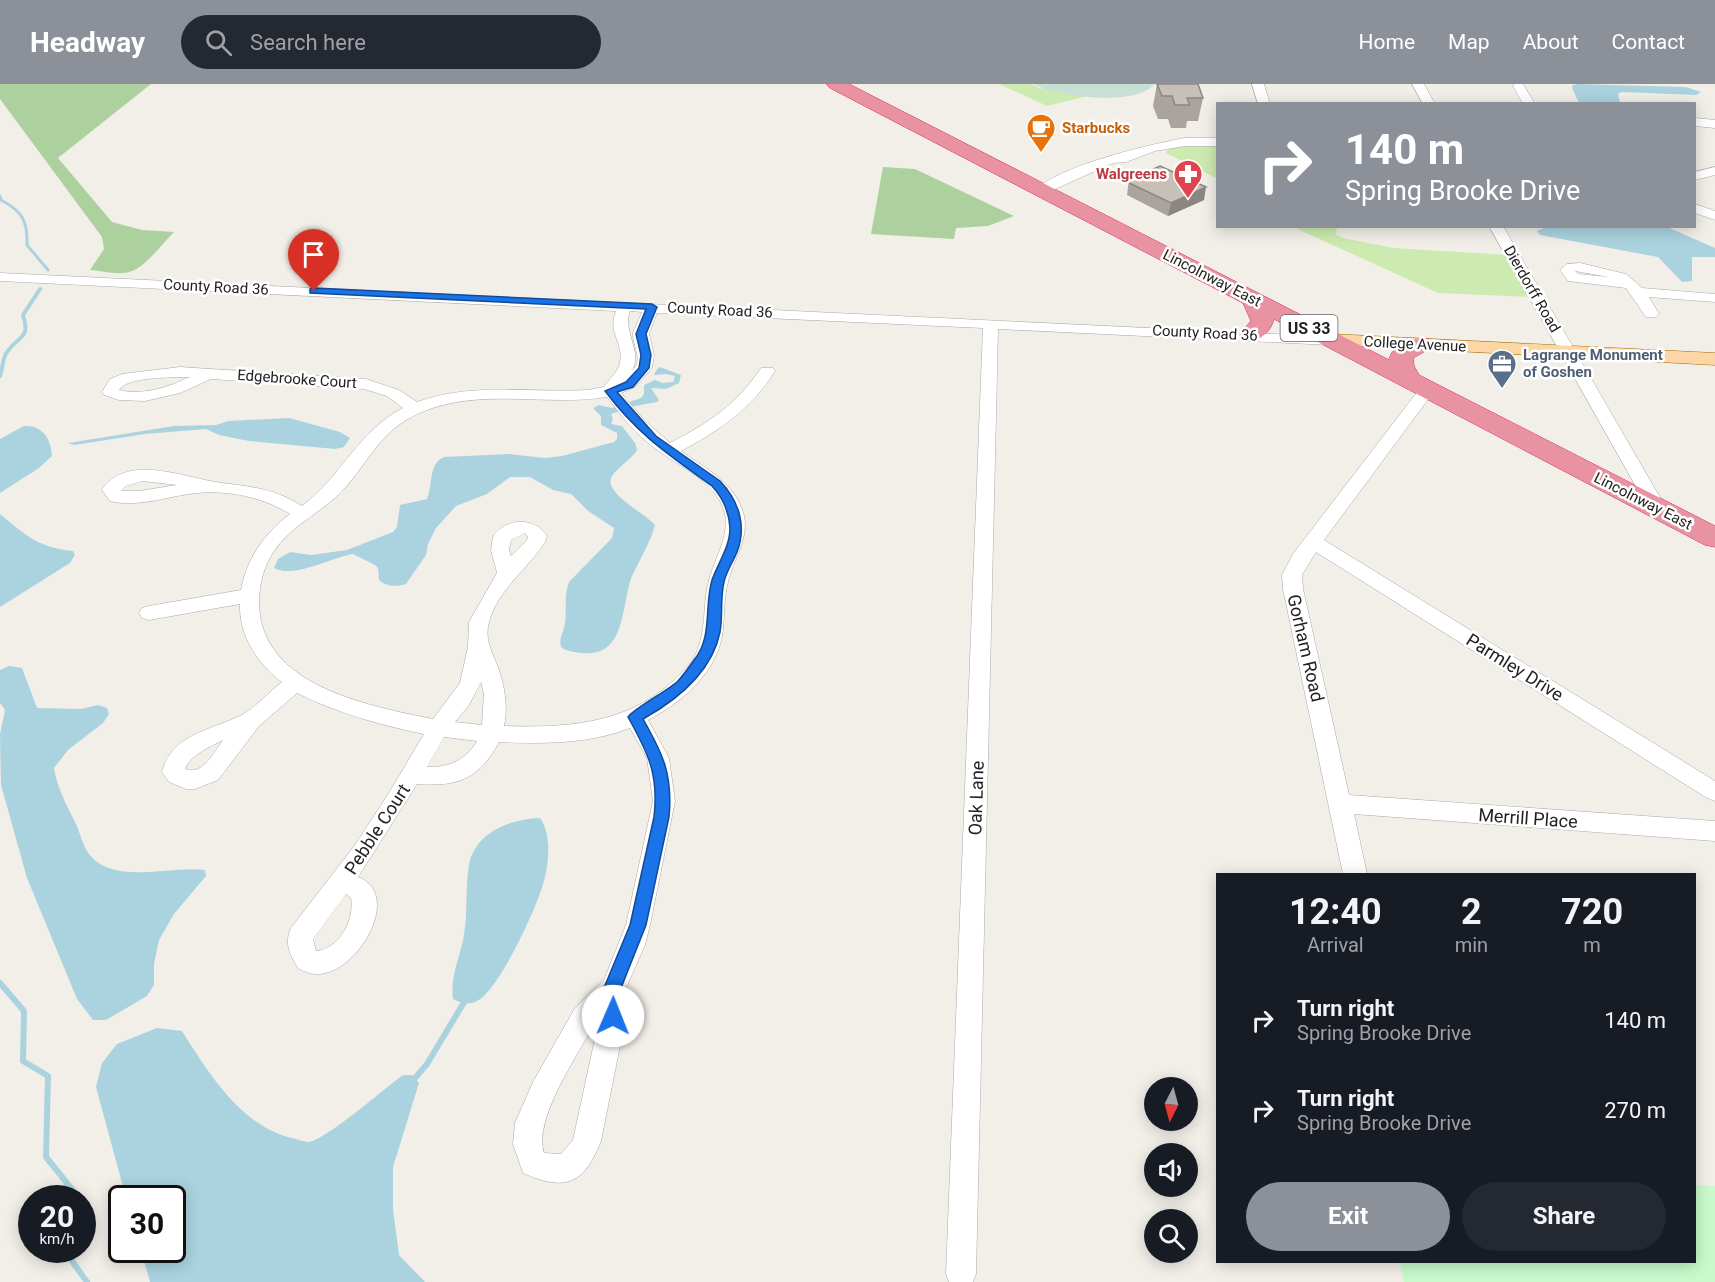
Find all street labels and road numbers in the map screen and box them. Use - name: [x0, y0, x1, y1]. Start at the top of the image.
- street label: Dierdorff Road: [1500, 242, 1564, 336]
- street label: Lincolnway East: [1160, 246, 1264, 311]
- street label: County Road 36: [163, 275, 269, 299]
- street label: County Road 36: [667, 298, 773, 322]
- road number: US 33: [1280, 315, 1338, 341]
- street label: County Road 36: [1152, 321, 1258, 345]
- street label: College Avenue: [1363, 332, 1467, 356]
- street label: Edgebrooke Court: [237, 366, 357, 392]
- street label: Lincolnway East: [1591, 469, 1695, 534]
- street label: Gorham Road: [1283, 592, 1329, 704]
- street label: Parmley Drive: [1463, 629, 1567, 705]
- street label: Oak Lane: [964, 760, 988, 836]
- street label: Pebble Court: [340, 780, 414, 878]
- street label: Merrill Place: [1478, 804, 1578, 832]

